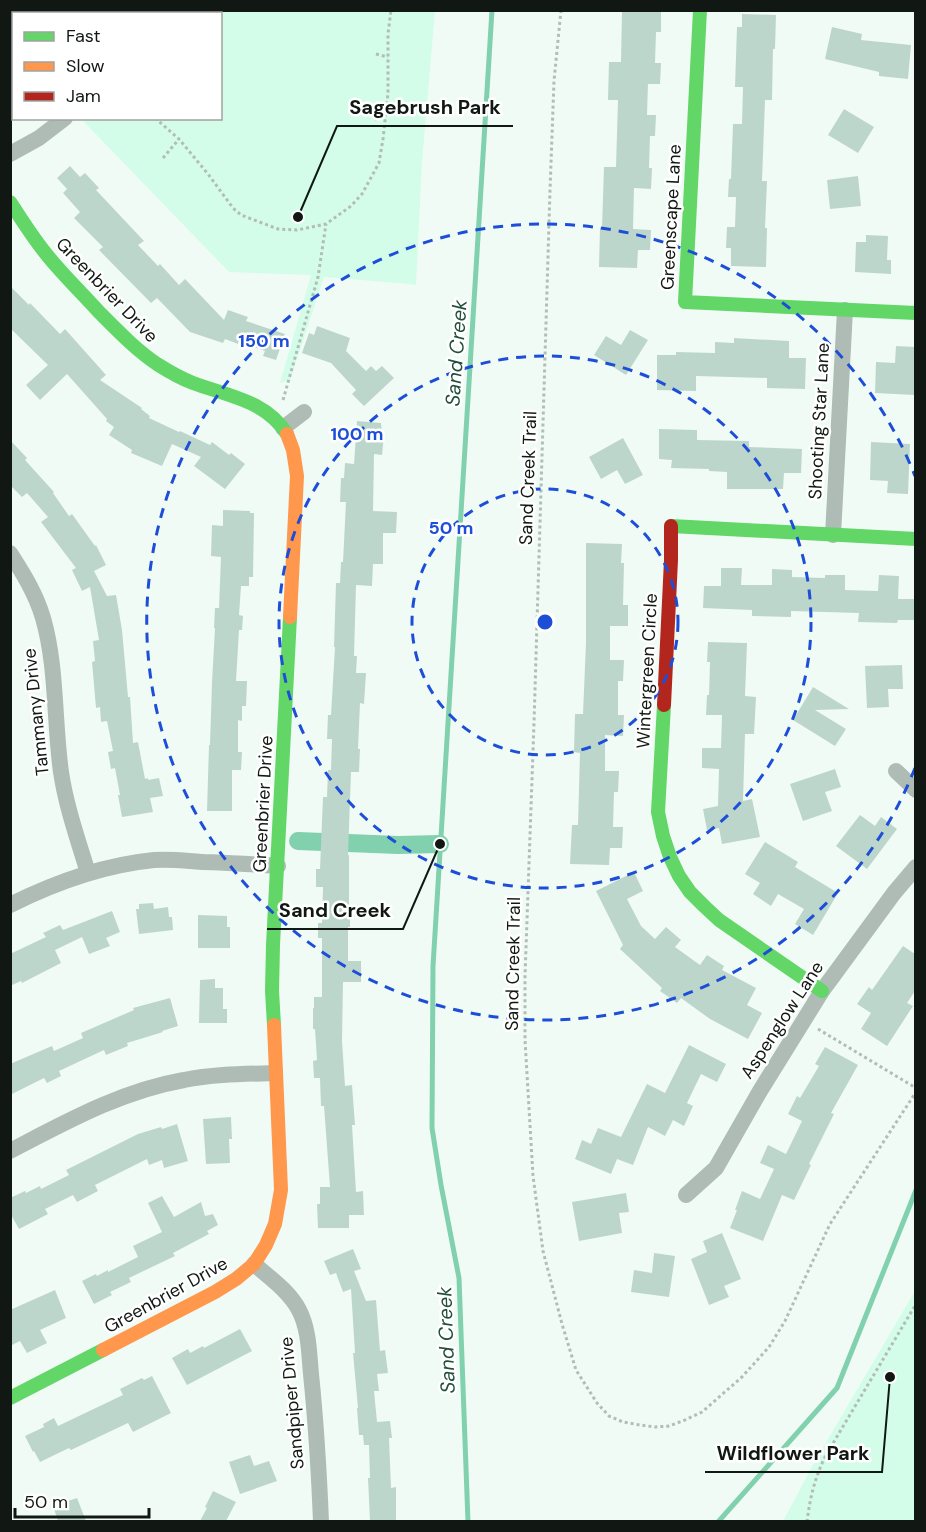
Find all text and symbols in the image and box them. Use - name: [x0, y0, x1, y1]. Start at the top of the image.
- legend: [12, 12, 222, 120]
- text: Fast: [66, 24, 101, 48]
- text: Slow: [66, 54, 105, 78]
- text: Jam: [66, 84, 101, 108]
- callout: Sagebrush Park: [337, 88, 513, 126]
- text: Sagebrush Park: [349, 94, 501, 120]
- street label: Greenscape Lane: [655, 143, 687, 291]
- street label: Greenbrier Drive: [51, 232, 163, 348]
- water label: Sand Creek: [439, 298, 473, 407]
- text: 150 m: [238, 329, 290, 353]
- street label: Shooting Star Lane: [803, 342, 835, 500]
- street label: Sand Creek Trail: [514, 411, 542, 545]
- text: 100 m: [330, 422, 384, 446]
- text: 50 m: [428, 516, 474, 540]
- street label: Wintergreen Circle: [631, 593, 663, 749]
- centre of rings: [535, 612, 555, 632]
- street label: Tammany Drive: [17, 647, 55, 777]
- street label: Greenbrier Drive: [247, 735, 279, 873]
- callout: Sand Creek: [267, 891, 403, 929]
- text: Sand Creek: [279, 897, 392, 923]
- street label: Sand Creek Trail: [500, 897, 526, 1031]
- street label: Aspenglow Lane: [735, 957, 829, 1083]
- street label: Greenbrier Drive: [100, 1251, 232, 1339]
- water label: Sand Creek: [431, 1285, 461, 1394]
- street label: Sandpiper Drive: [274, 1336, 310, 1470]
- callout: Wildflower Park: [705, 1434, 882, 1472]
- text: Wildflower Park: [717, 1440, 870, 1466]
- scale bar: [15, 1481, 148, 1519]
- text: 50 m: [24, 1490, 68, 1514]

